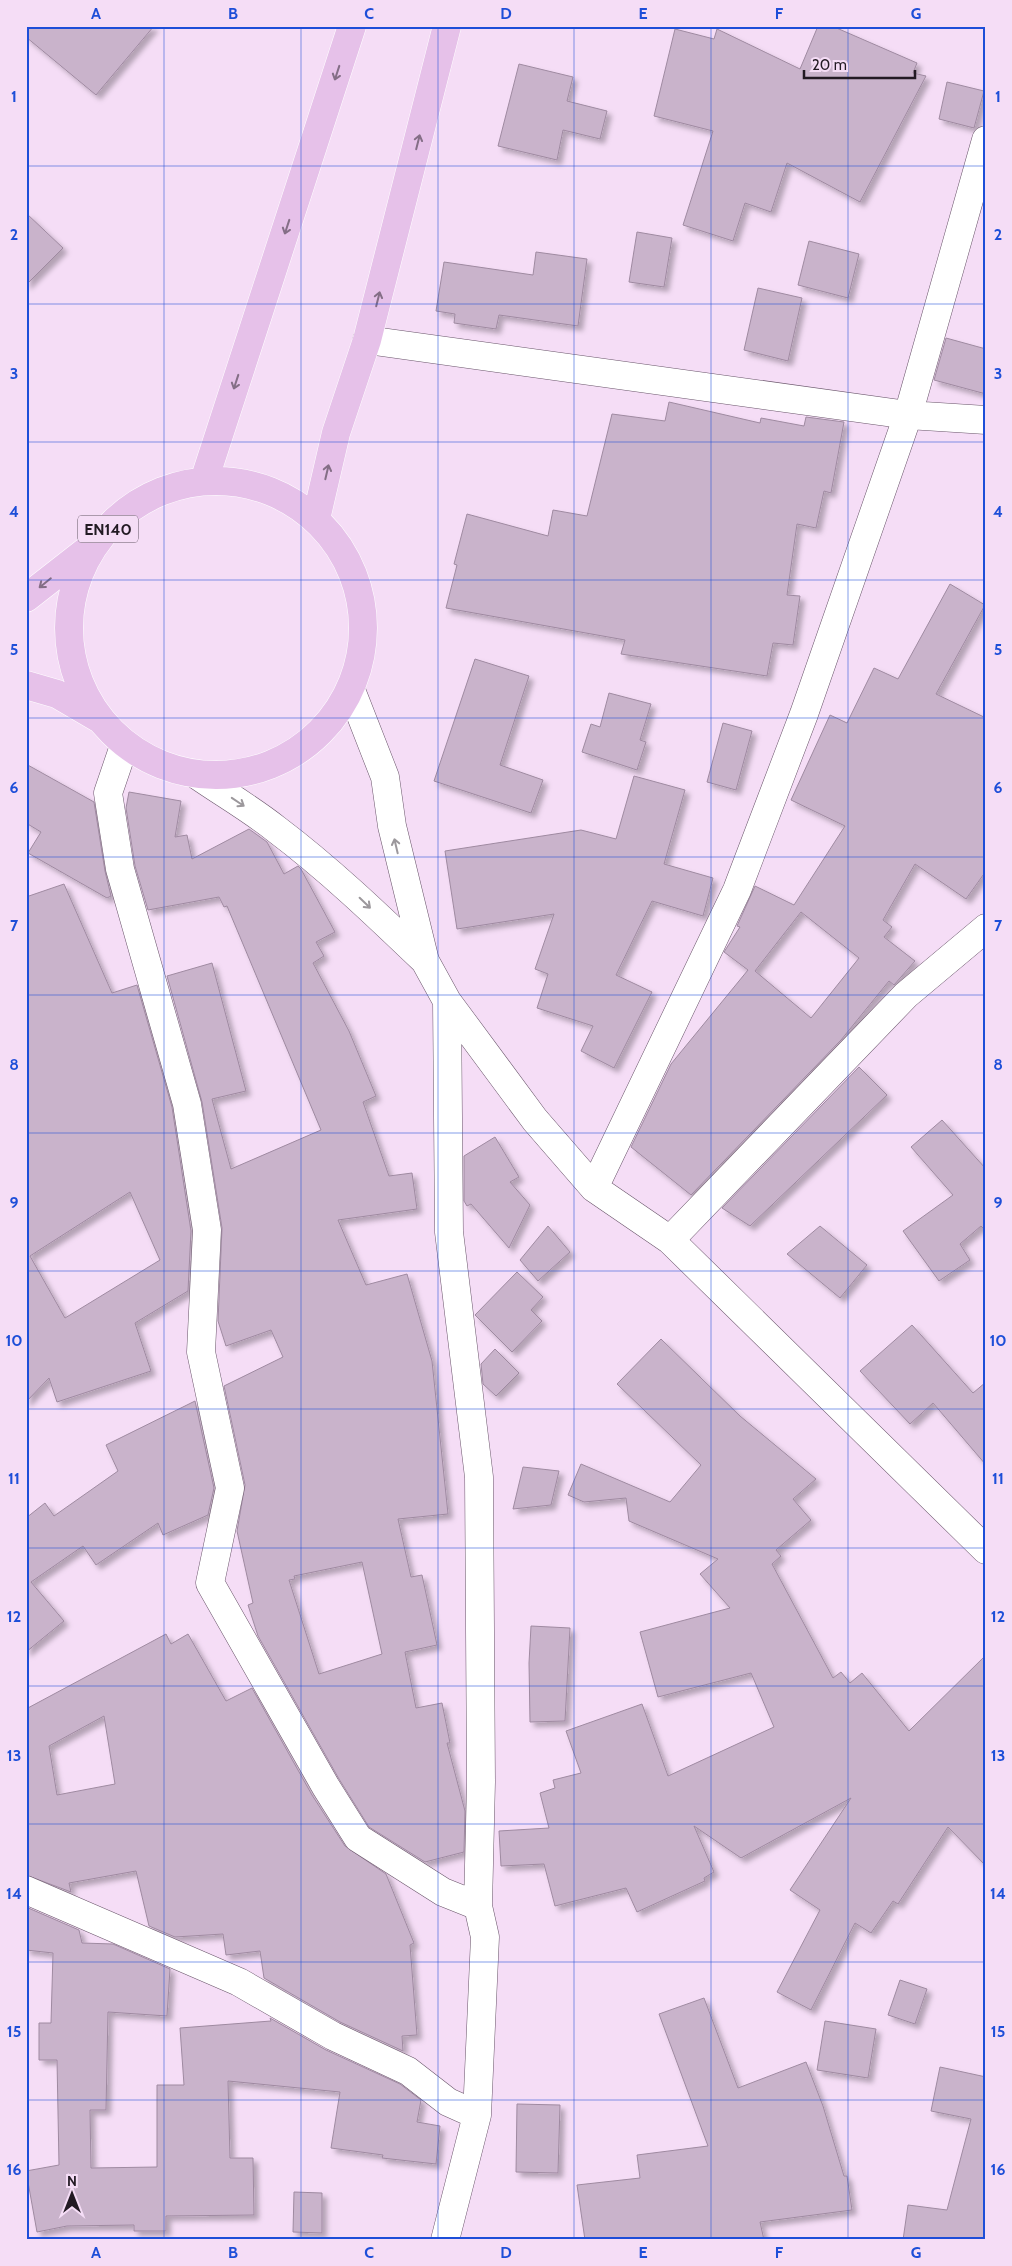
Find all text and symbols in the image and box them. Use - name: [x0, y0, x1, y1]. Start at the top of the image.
- text: A: [91, 4, 101, 23]
- text: B: [228, 4, 238, 23]
- text: C: [364, 4, 374, 23]
- text: D: [500, 4, 512, 23]
- text: E: [638, 4, 648, 23]
- text: F: [775, 4, 784, 23]
- text: G: [911, 4, 921, 23]
- scale bar: [804, 48, 916, 80]
- text: 20 m: [812, 56, 847, 74]
- one-way arrow: [332, 64, 341, 80]
- text: 1: [11, 87, 17, 106]
- text: 1: [995, 87, 1001, 106]
- one-way arrow: [414, 134, 423, 150]
- one-way arrow: [281, 219, 291, 235]
- text: 2: [10, 225, 18, 244]
- text: 2: [994, 225, 1002, 244]
- one-way arrow: [374, 292, 383, 308]
- text: 3: [10, 364, 18, 383]
- text: 3: [994, 364, 1002, 383]
- one-way arrow: [231, 373, 240, 389]
- one-way arrow: [323, 464, 332, 480]
- text: 4: [9, 502, 19, 521]
- text: 4: [993, 502, 1003, 521]
- road number: EN140: [78, 516, 138, 542]
- one-way arrow: [39, 578, 52, 589]
- text: 5: [10, 640, 18, 659]
- text: 5: [994, 640, 1002, 659]
- text: 6: [10, 778, 19, 797]
- text: 6: [994, 778, 1003, 797]
- one-way arrow: [230, 797, 244, 807]
- one-way arrow: [391, 838, 400, 854]
- one-way arrow: [358, 897, 371, 909]
- text: 7: [10, 916, 19, 935]
- text: 7: [994, 916, 1003, 935]
- text: 8: [9, 1055, 19, 1074]
- text: 8: [993, 1055, 1003, 1074]
- text: 9: [10, 1193, 19, 1212]
- text: 9: [994, 1193, 1003, 1212]
- text: 10: [5, 1331, 23, 1350]
- text: 10: [989, 1331, 1007, 1350]
- text: 11: [8, 1469, 20, 1488]
- text: 11: [992, 1469, 1004, 1488]
- text: 12: [7, 1607, 21, 1626]
- text: 12: [991, 1607, 1005, 1626]
- text: 13: [7, 1746, 21, 1765]
- text: 13: [991, 1746, 1005, 1765]
- text: 14: [6, 1884, 22, 1903]
- text: 14: [990, 1884, 1006, 1903]
- text: 15: [7, 2022, 21, 2041]
- text: 15: [991, 2022, 1005, 2041]
- text: 16: [7, 2160, 21, 2179]
- text: 16: [991, 2160, 1005, 2179]
- north arrow: [48, 2168, 98, 2218]
- text: N: [67, 2172, 77, 2190]
- text: A: [91, 2243, 101, 2262]
- text: B: [228, 2243, 238, 2262]
- text: C: [364, 2243, 374, 2262]
- text: D: [500, 2243, 512, 2262]
- text: E: [638, 2243, 648, 2262]
- text: F: [775, 2243, 784, 2262]
- text: G: [911, 2243, 921, 2262]

